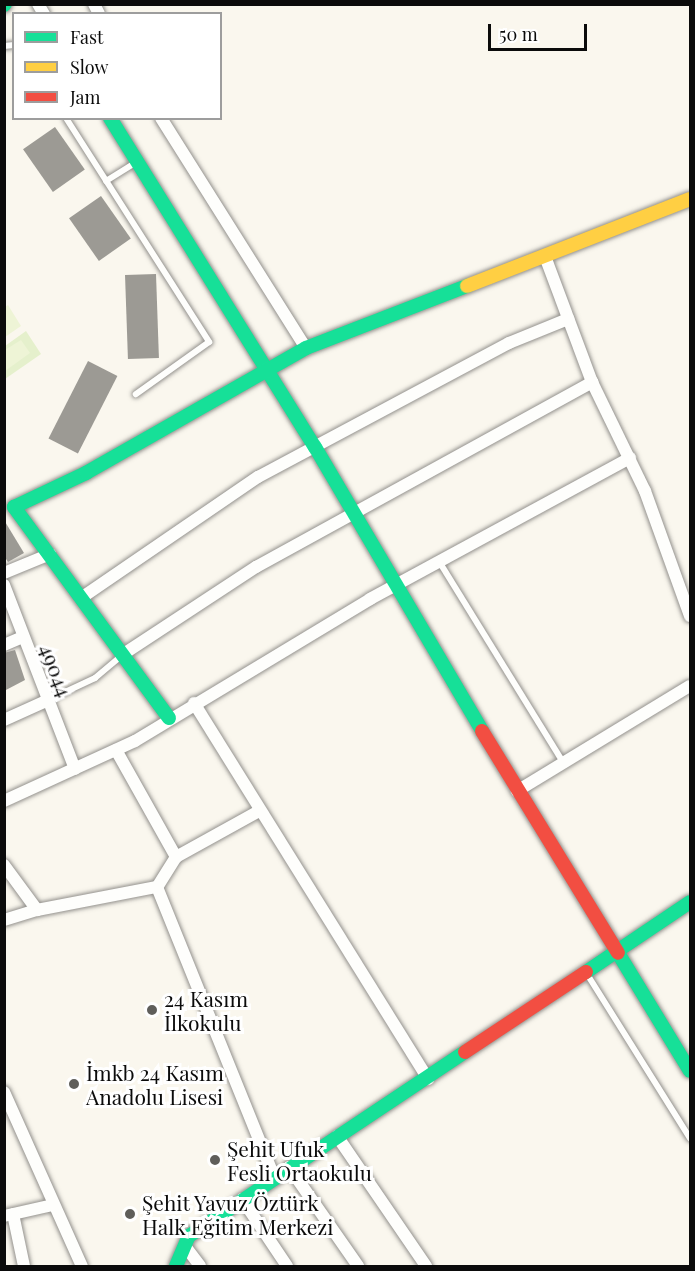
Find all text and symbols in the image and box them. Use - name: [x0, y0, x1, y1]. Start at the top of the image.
- legend: [12, 12, 222, 120]
- scale bar: [491, 12, 590, 50]
- text: 50 m: [499, 22, 538, 46]
- text: Fast: [70, 25, 103, 49]
- text: Slow: [70, 55, 108, 79]
- text: Jam: [70, 85, 100, 109]
- street label: 49044: [35, 640, 79, 700]
- place label: 24 Kasım İlkokulu: [164, 985, 248, 1035]
- marker: 24 Kasım İlkokulu: [145, 1003, 159, 1017]
- place label: İmkb 24 Kasım Anadolu Lisesi: [86, 1059, 224, 1109]
- marker: İmkb 24 Kasım Anadolu Lisesi: [67, 1077, 81, 1091]
- place label: Şehit Ufuk Fesli Ortaokulu: [227, 1135, 372, 1185]
- marker: Şehit Ufuk Fesli Ortaokulu: [208, 1153, 222, 1167]
- place label: Şehit Yavuz Öztürk Halk Eğitim Merkezi: [142, 1189, 334, 1239]
- marker: Şehit Yavuz Öztürk Halk Eğitim Merkezi: [123, 1207, 137, 1221]

